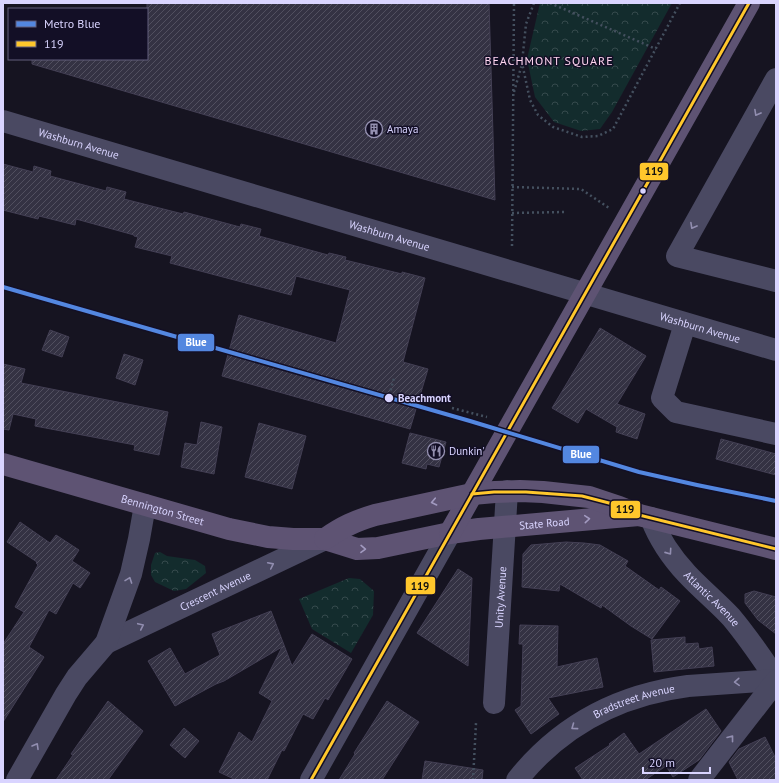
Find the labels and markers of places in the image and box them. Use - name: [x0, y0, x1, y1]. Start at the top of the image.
- building icon: Amaya: [364, 119, 384, 139]
- place label: Amaya: [387, 122, 418, 136]
- unlabelled marker: [638, 186, 648, 196]
- place label: Beachmont: [398, 391, 451, 405]
- marker: Beachmont: [383, 392, 395, 404]
- restaurant icon: Dunkin': [426, 441, 446, 461]
- place label: Dunkin': [449, 444, 485, 458]

